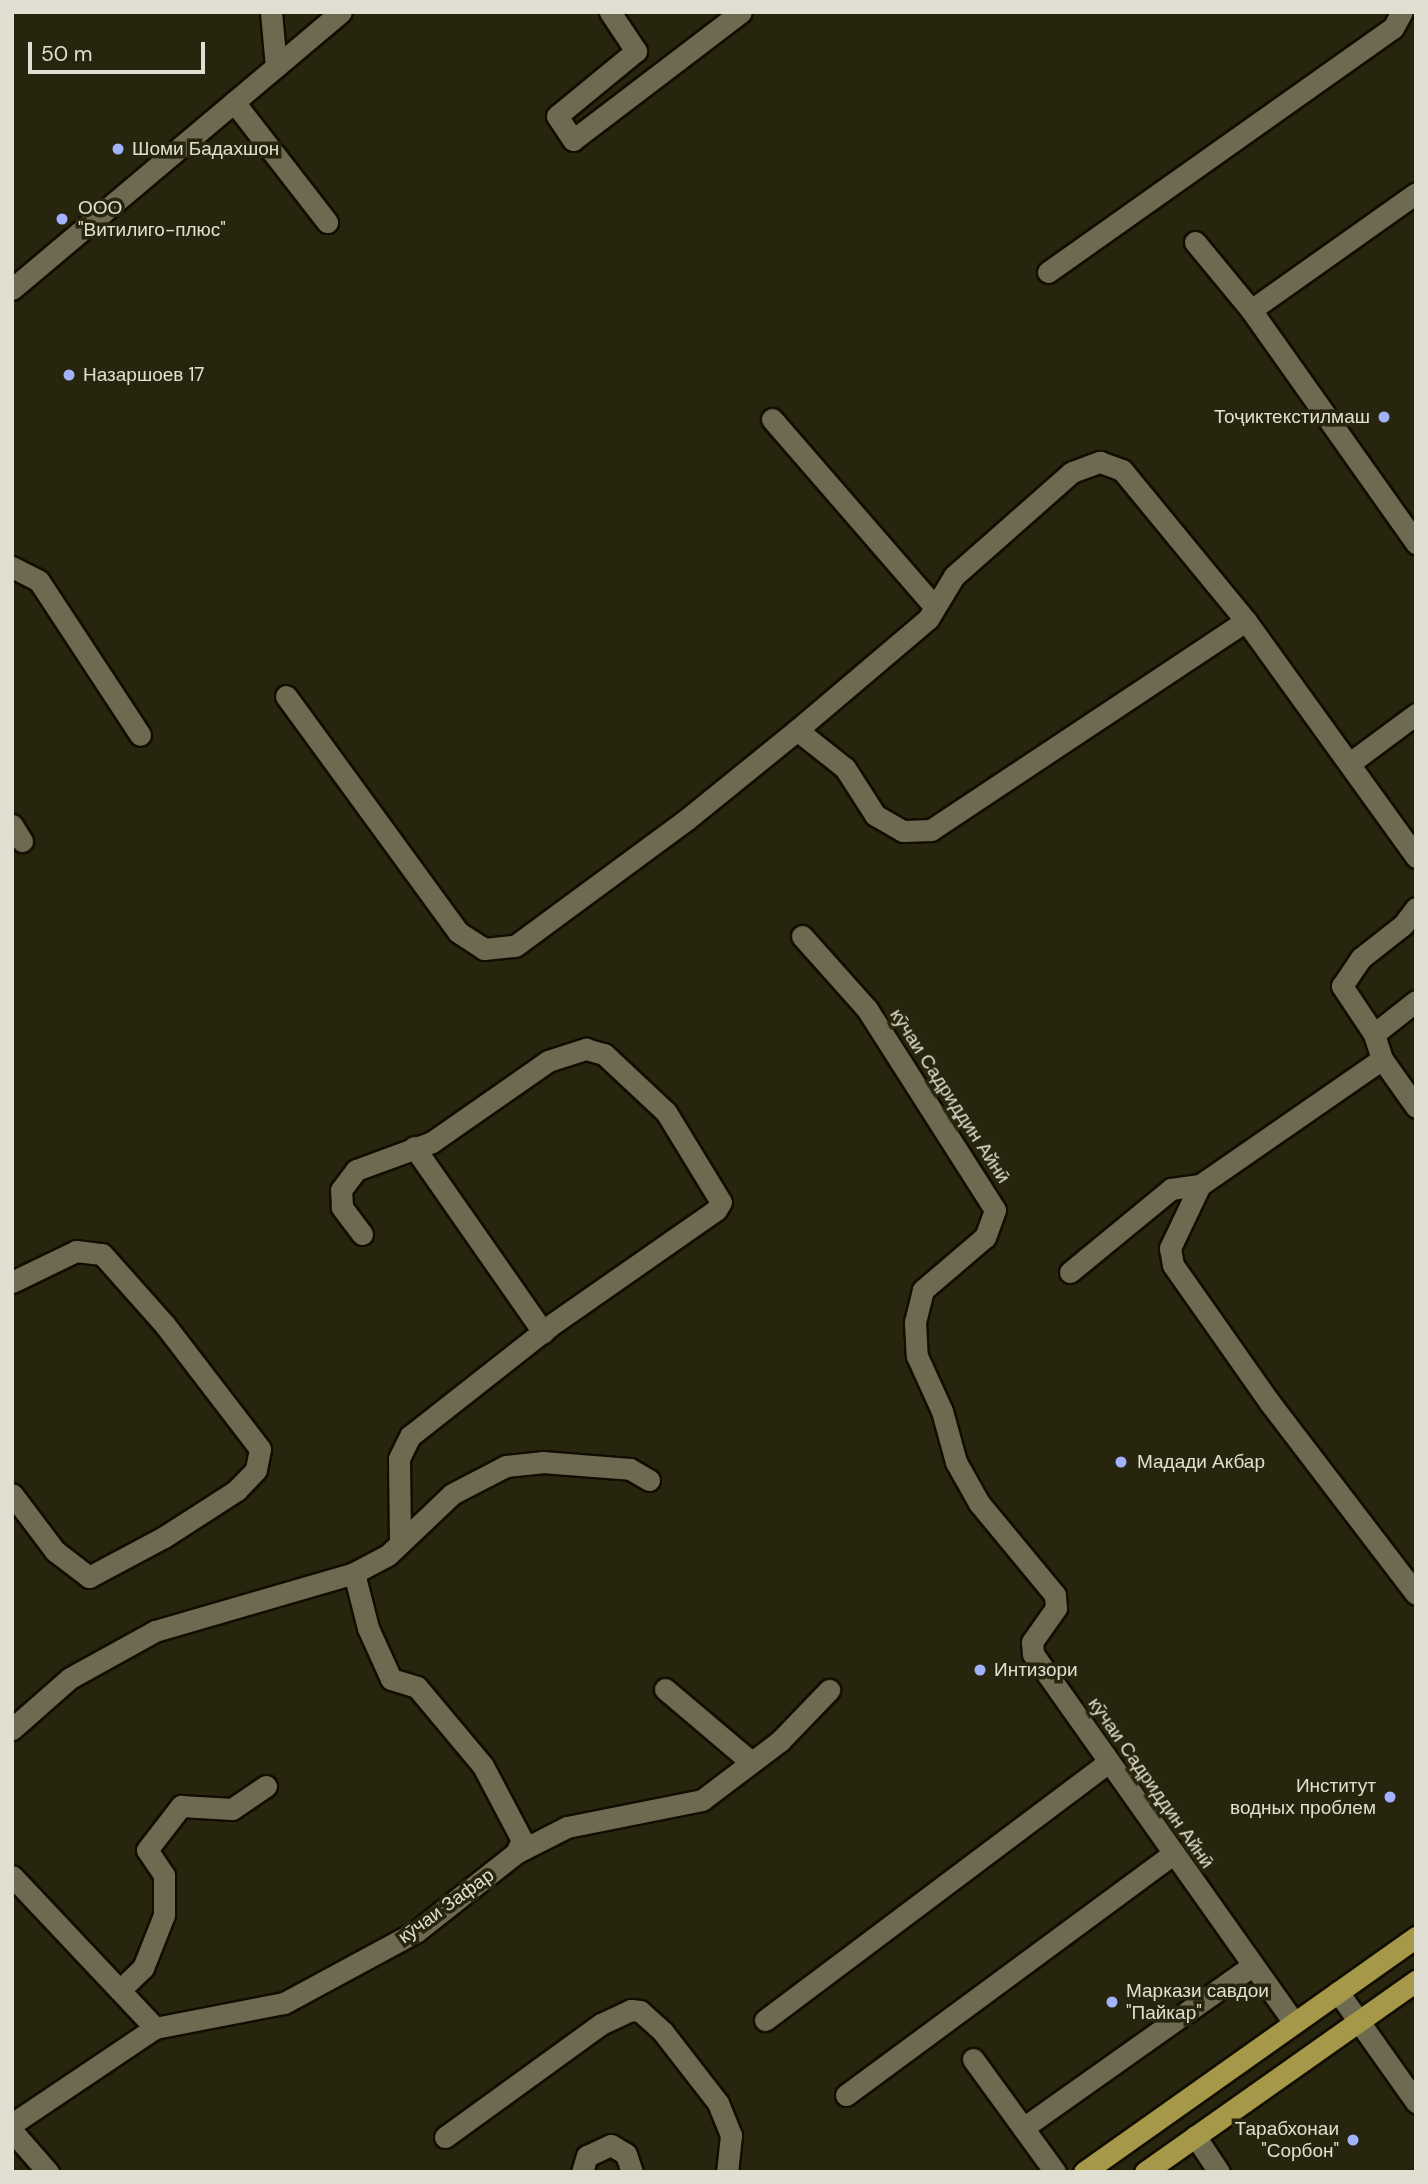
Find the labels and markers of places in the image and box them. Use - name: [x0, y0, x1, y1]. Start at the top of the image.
- place label: Шоми Бадахшон: [132, 138, 279, 160]
- marker: Шоми Бадахшон: [110, 141, 126, 157]
- place label: ООО "Витилиго-плюс": [78, 197, 226, 241]
- marker: ООО "Витилиго-плюс": [52, 209, 72, 229]
- place label: Назаршоев 17: [83, 364, 205, 386]
- marker: Назаршоев 17: [61, 367, 77, 383]
- place label: Тоҷиктекстилмаш: [1214, 406, 1370, 428]
- marker: Тоҷиктекстилмаш: [1376, 409, 1392, 425]
- place label: Мадади Акбар: [1137, 1451, 1265, 1473]
- marker: Мадади Акбар: [1111, 1452, 1131, 1472]
- place label: Интизори: [994, 1659, 1078, 1681]
- marker: Интизори: [972, 1662, 988, 1678]
- place label: Институт водных проблем: [1230, 1775, 1376, 1819]
- marker: Институт водных проблем: [1382, 1789, 1398, 1805]
- place label: Маркази савдои "Пайкар": [1126, 1980, 1269, 2024]
- marker: Маркази савдои "Пайкар": [1104, 1994, 1120, 2010]
- place label: Тарабхонаи "Сорбон": [1235, 2118, 1339, 2162]
- marker: Тарабхонаи "Сорбон": [1345, 2132, 1361, 2148]

